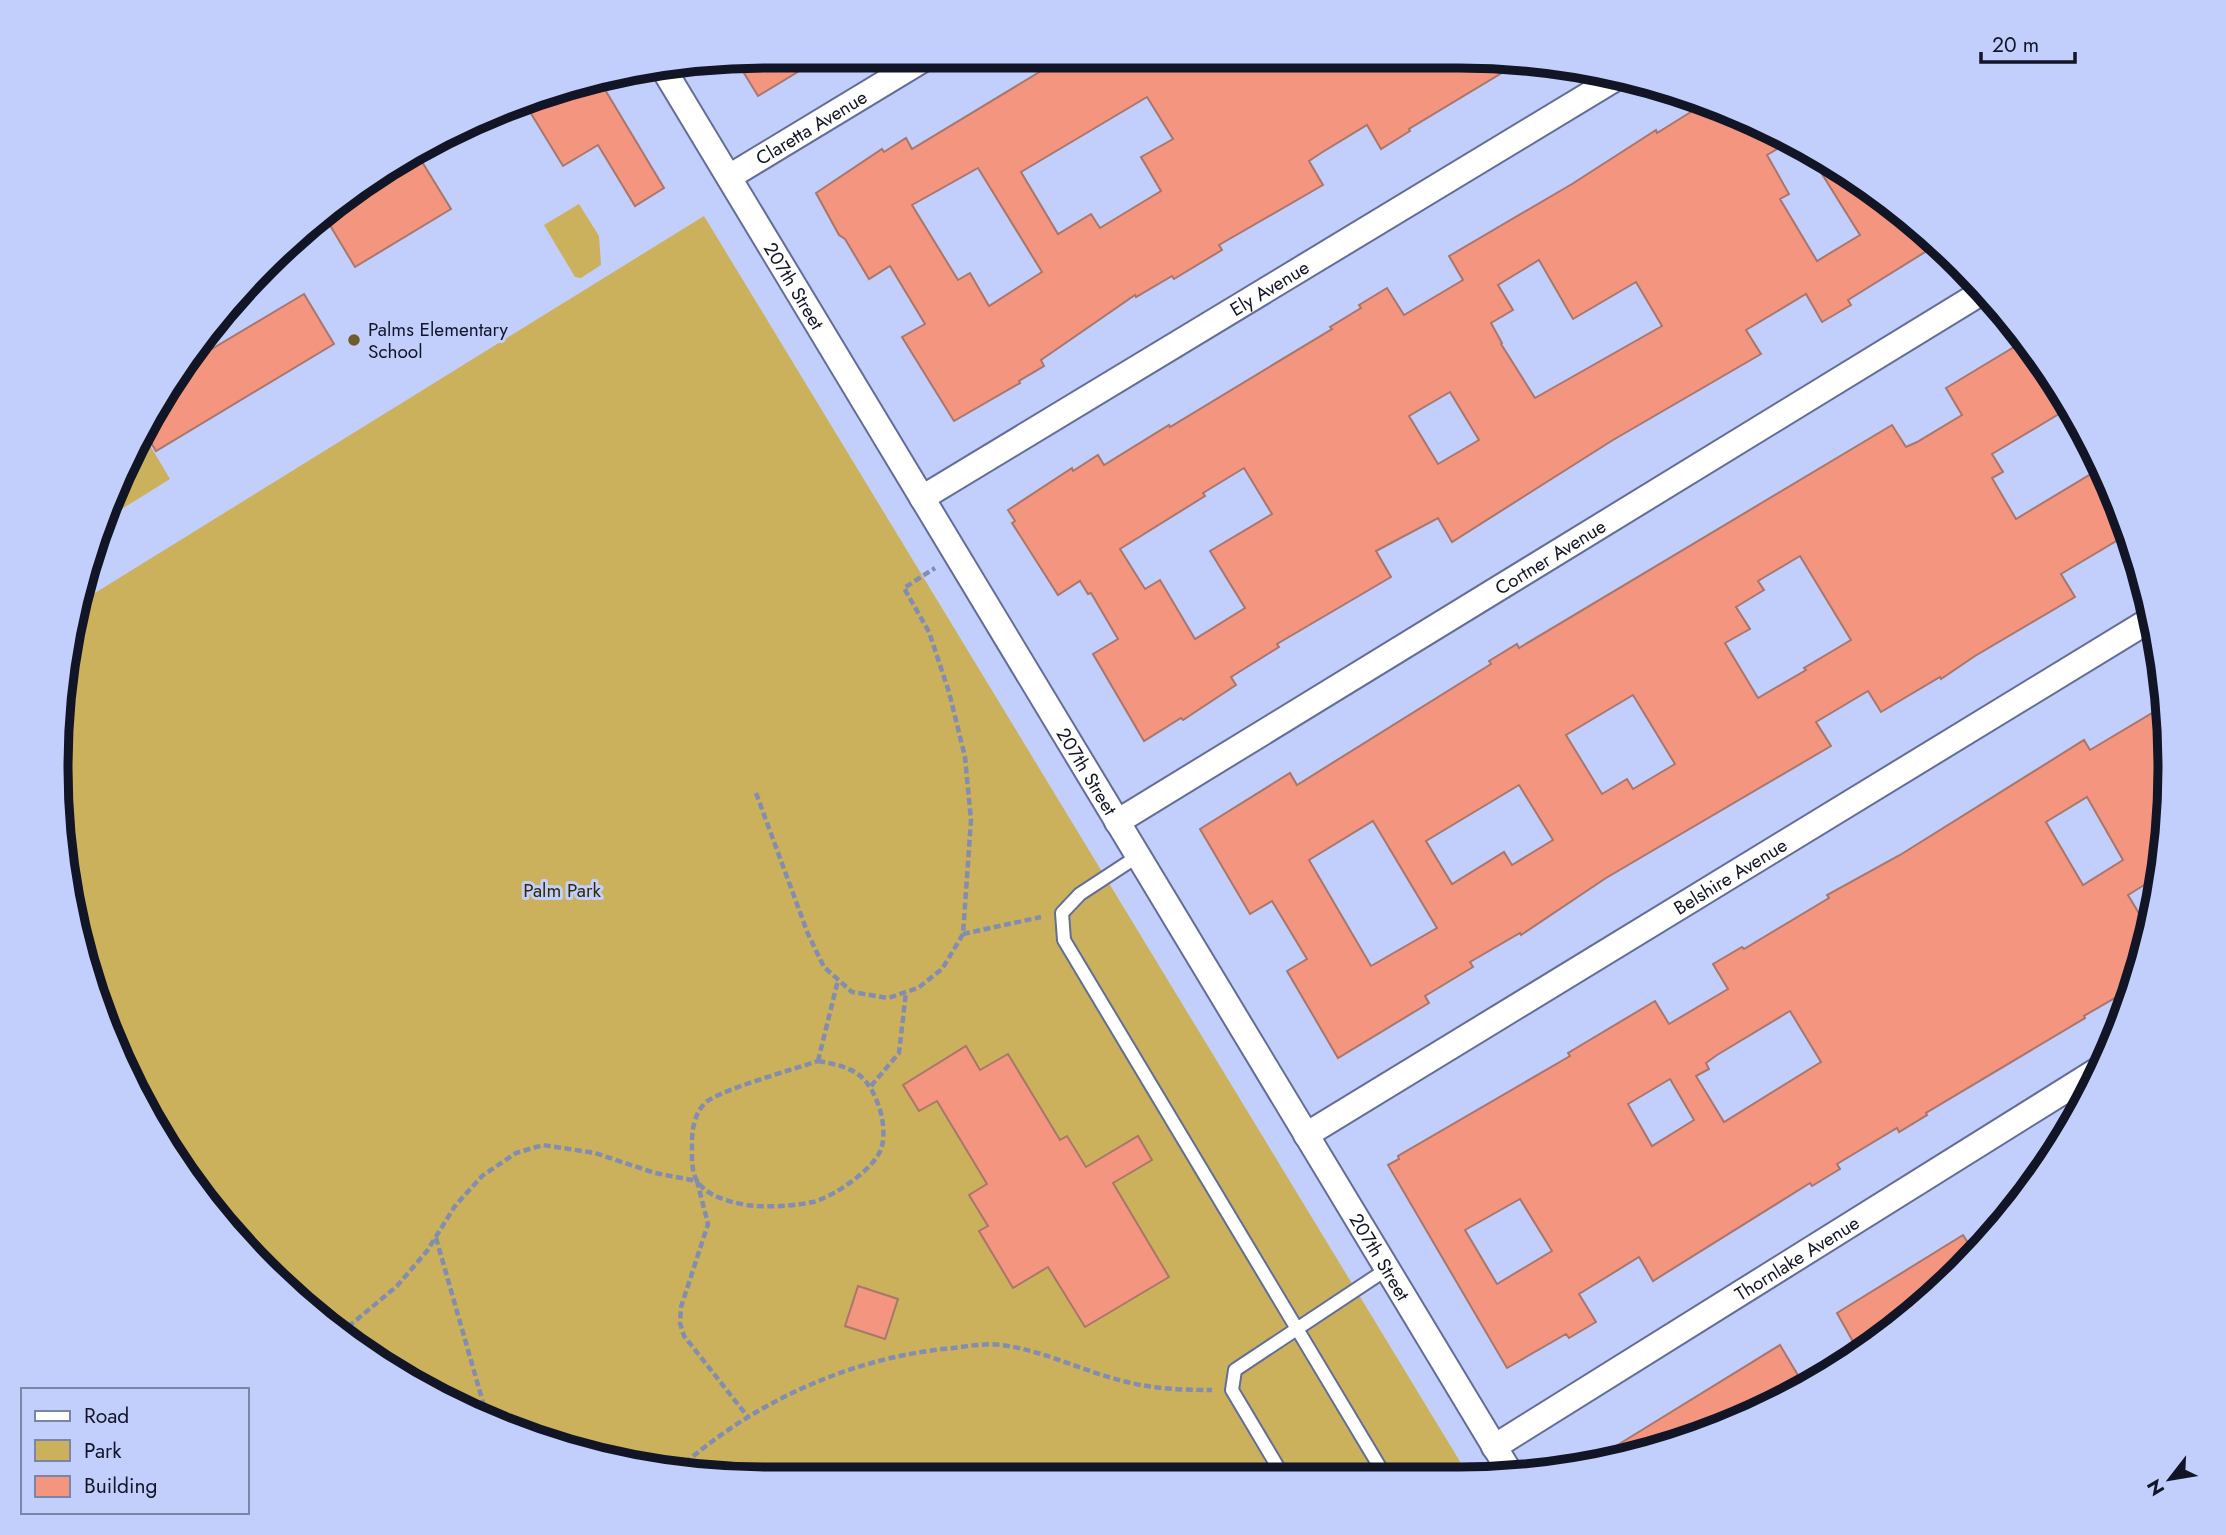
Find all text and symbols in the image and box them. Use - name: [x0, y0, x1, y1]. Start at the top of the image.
- scale bar: [1981, 21, 2076, 65]
- text: 20 m: [1992, 30, 2039, 60]
- street label: Claretta Avenue: [750, 83, 872, 171]
- street label: 207th Street: [757, 237, 831, 335]
- street label: Ely Avenue: [1225, 253, 1314, 322]
- place label: Palms Elementary School: [368, 316, 508, 365]
- marker: Palms Elementary School: [346, 332, 362, 348]
- street label: Cortner Avenue: [1490, 512, 1611, 601]
- street label: 207th Street: [1050, 722, 1124, 821]
- street label: Belshire Avenue: [1668, 831, 1792, 921]
- park label: Palm Park: [523, 877, 602, 904]
- street label: 207th Street: [1343, 1208, 1417, 1306]
- street label: Thornlake Avenue: [1729, 1209, 1864, 1307]
- legend: [21, 1388, 248, 1514]
- text: Road: [84, 1401, 129, 1431]
- text: Park: [84, 1436, 122, 1466]
- north arrow: [2135, 1444, 2205, 1514]
- text: Building: [84, 1471, 157, 1501]
- text: N: [2140, 1474, 2171, 1501]

